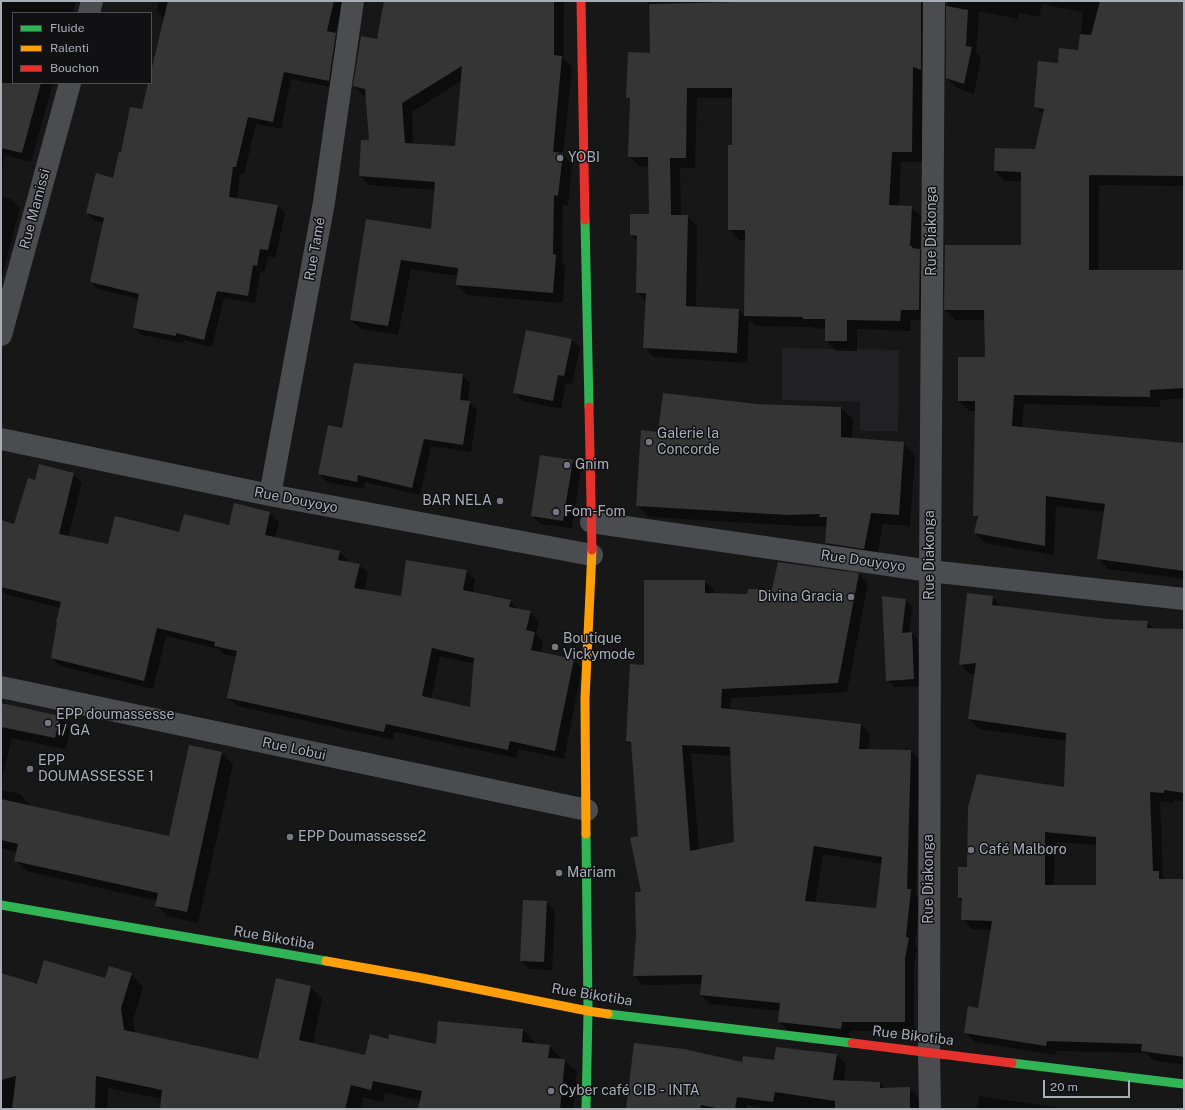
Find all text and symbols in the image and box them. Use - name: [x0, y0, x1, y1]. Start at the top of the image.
- legend: [12, 12, 152, 84]
- text: Fluide: [50, 21, 85, 35]
- text: Ralenti: [50, 41, 89, 55]
- text: Bouchon: [50, 61, 99, 75]
- place label: YOBI: [568, 150, 600, 166]
- marker: YOBI: [555, 153, 565, 163]
- street label: Rue Mamissi: [16, 167, 54, 251]
- street label: Rue Diakonga: [924, 186, 940, 276]
- street label: Rue Tamé: [301, 216, 329, 282]
- place label: Galerie la Concorde: [657, 426, 720, 458]
- marker: Galerie la Concorde: [644, 437, 654, 447]
- place label: Gnim: [575, 457, 609, 473]
- marker: Gnim: [562, 460, 572, 470]
- street label: Rue Douyoyo: [253, 484, 339, 516]
- place label: BAR NELA: [422, 493, 492, 509]
- marker: BAR NELA: [495, 496, 505, 506]
- place label: Fom-Fom: [564, 504, 626, 520]
- marker: Fom-Fom: [551, 507, 561, 517]
- street label: Rue Diakonga: [922, 510, 938, 600]
- street label: Rue Douyoyo: [820, 547, 906, 575]
- place label: Divina Gracia: [758, 589, 843, 605]
- marker: Divina Gracia: [846, 592, 856, 602]
- place label: Boutique Vickymode: [563, 631, 635, 664]
- marker: Boutique Vickymode: [550, 642, 560, 652]
- place label: EPP doumassesse 1/ GA: [56, 707, 174, 740]
- marker: EPP doumassesse 1/ GA: [43, 718, 53, 728]
- street label: Rue Lobui: [261, 734, 327, 764]
- place label: EPP DOUMASSESSE 1: [38, 753, 154, 786]
- marker: EPP DOUMASSESSE 1: [25, 764, 35, 774]
- place label: EPP Doumassesse2: [298, 829, 426, 845]
- marker: EPP Doumassesse2: [285, 832, 295, 842]
- street label: Rue Diakonga: [921, 834, 937, 924]
- place label: Café Malboro: [979, 842, 1067, 858]
- marker: Café Malboro: [966, 845, 976, 855]
- place label: Mariam: [567, 865, 616, 881]
- marker: Mariam: [554, 868, 564, 878]
- street label: Rue Bikotiba: [232, 923, 316, 953]
- street label: Rue Bikotiba: [550, 980, 634, 1010]
- street label: Rue Bikotiba: [871, 1023, 955, 1049]
- scale bar: [1045, 1072, 1132, 1098]
- text: 20 m: [1050, 1080, 1078, 1094]
- place label: Cyber café CIB - INTA: [559, 1083, 700, 1099]
- marker: Cyber café CIB - INTA: [546, 1086, 556, 1096]

